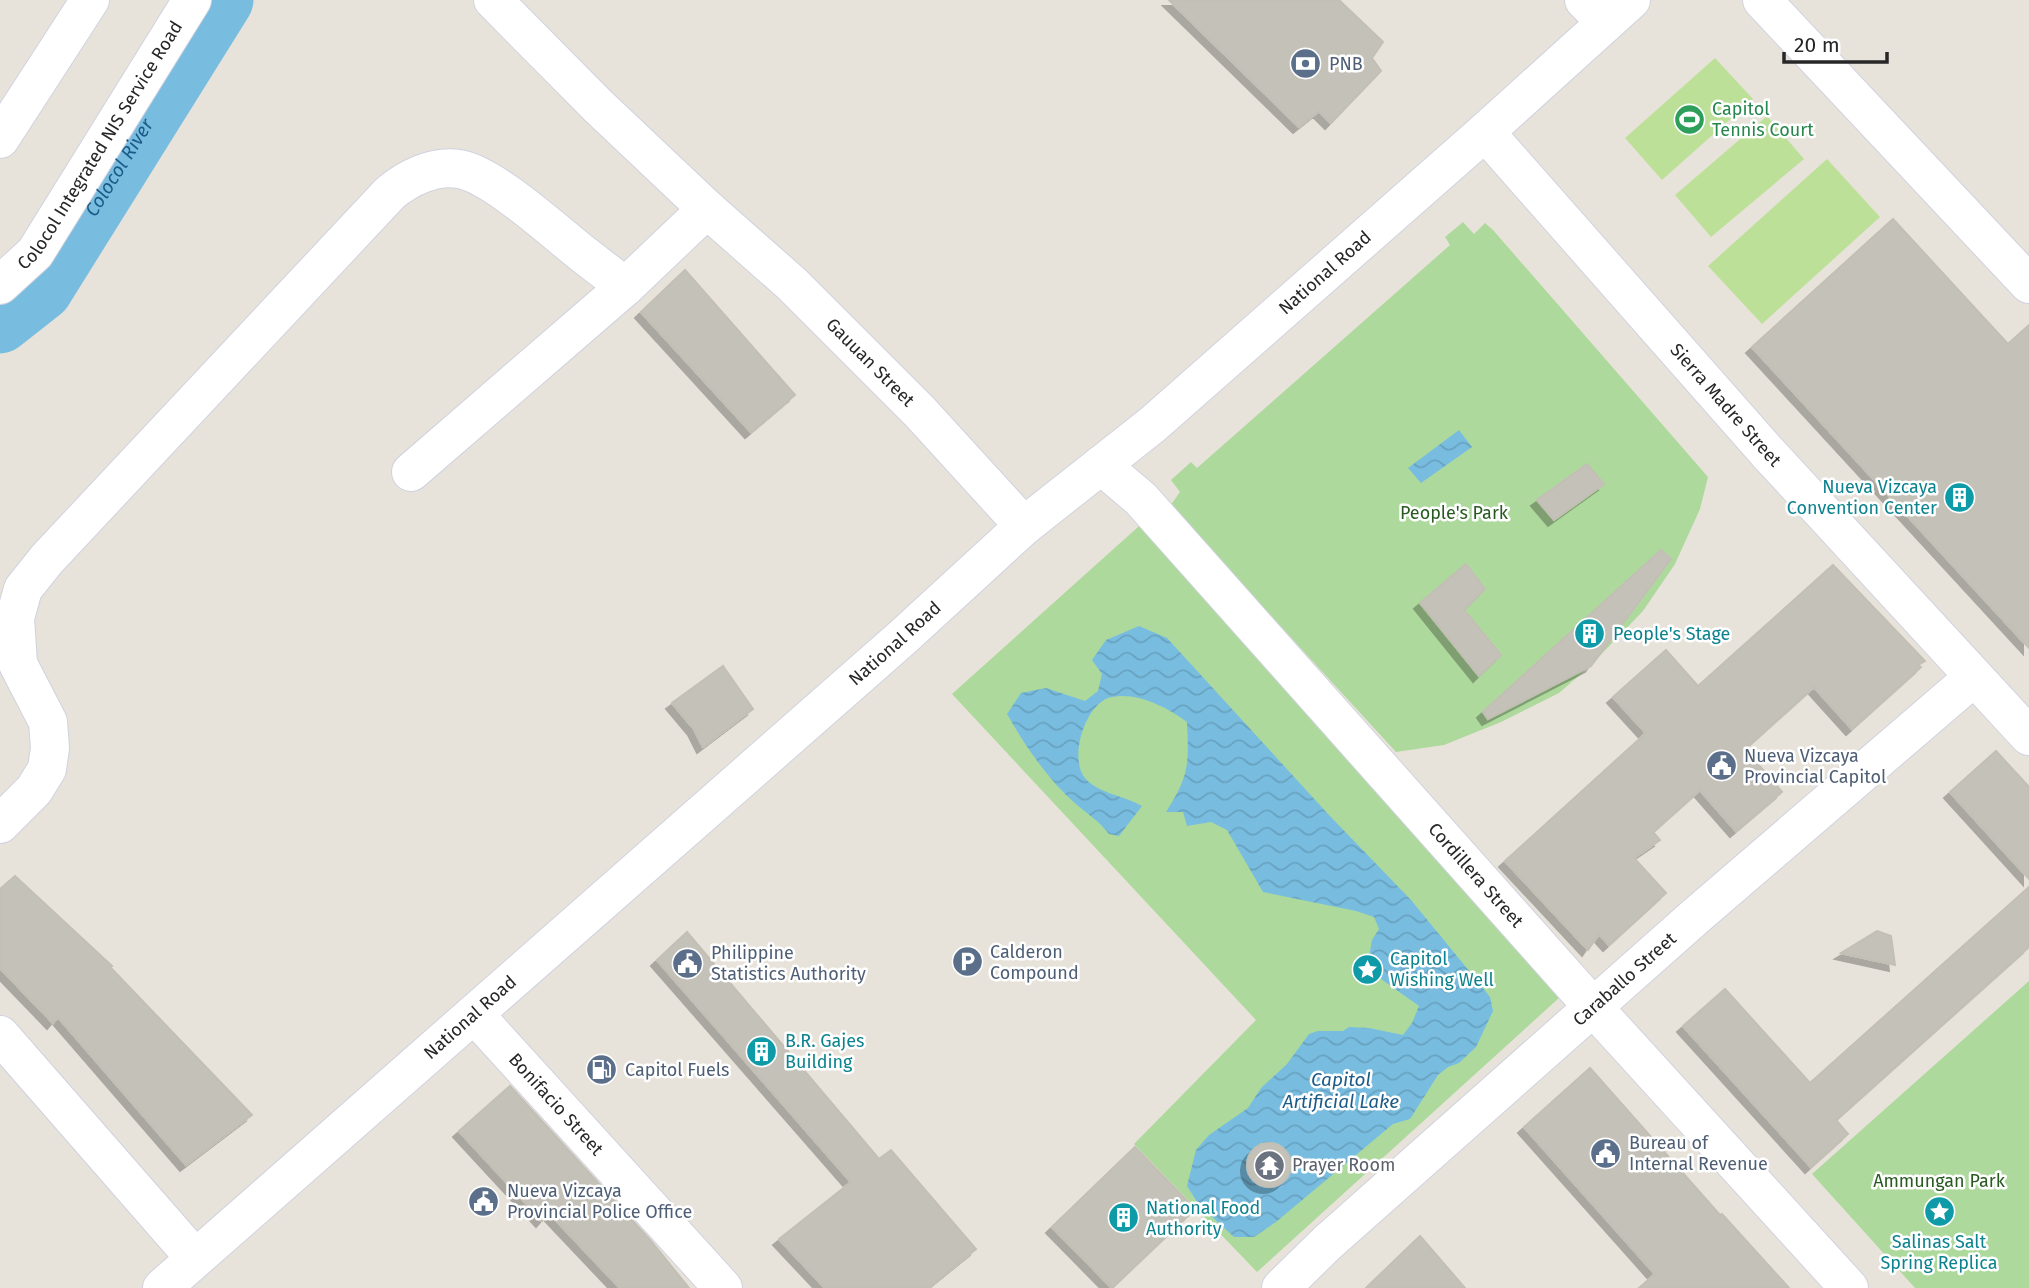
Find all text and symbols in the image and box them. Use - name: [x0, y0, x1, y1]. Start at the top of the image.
- street label: Colocol Integrated NIS Service Road: [13, 17, 187, 275]
- scale bar: [1784, 21, 1887, 65]
- text: 20 m: [1794, 32, 1840, 58]
- bank icon: PNB: [1289, 47, 1323, 81]
- place label: PNB: [1329, 53, 1363, 75]
- place label: Capitol Tennis Court: [1712, 98, 1814, 141]
- sports icon: Capitol Tennis Court: [1672, 102, 1706, 136]
- water label: Colocol River: [80, 114, 158, 221]
- street label: National Road: [1274, 226, 1376, 319]
- street label: Gauuan Street: [822, 314, 920, 412]
- street label: Sierra Madre Street: [1666, 339, 1786, 472]
- place label: Nueva Vizcaya Convention Center: [1787, 476, 1937, 519]
- building icon: Nueva Vizcaya Convention Center: [1943, 480, 1977, 514]
- park label: People's Park: [1400, 502, 1509, 524]
- street label: National Road: [844, 597, 946, 690]
- building icon: People's Stage: [1573, 617, 1607, 651]
- place label: People's Stage: [1613, 623, 1730, 645]
- place label: Nueva Vizcaya Provincial Capitol: [1744, 745, 1886, 788]
- public building icon: Nueva Vizcaya Provincial Capitol: [1704, 749, 1738, 783]
- street label: Cordillera Street: [1423, 818, 1528, 932]
- street label: Caraballo Street: [1568, 927, 1681, 1031]
- place label: Calderon Compound: [990, 941, 1079, 984]
- place label: Philippine Statistics Authority: [711, 942, 866, 985]
- parking icon: Calderon Compound: [950, 945, 984, 979]
- public building icon: Philippine Statistics Authority: [671, 946, 705, 980]
- place label: Capitol Wishing Well: [1390, 948, 1494, 991]
- place icon: Capitol Wishing Well: [1350, 952, 1384, 986]
- street label: National Road: [419, 971, 521, 1064]
- place label: B.R. Gajes Building: [785, 1030, 864, 1073]
- building icon: B.R. Gajes Building: [745, 1034, 779, 1068]
- street label: Bonifacio Street: [504, 1049, 608, 1160]
- fuel station icon: Capitol Fuels: [585, 1053, 619, 1087]
- place label: Capitol Fuels: [625, 1059, 729, 1081]
- water label: Capitol Artificial Lake: [1282, 1068, 1399, 1113]
- place label: Bureau of Internal Revenue: [1629, 1132, 1768, 1175]
- public building icon: Bureau of Internal Revenue: [1589, 1136, 1623, 1170]
- temple icon: Prayer Room: [1252, 1148, 1286, 1182]
- place label: Prayer Room: [1292, 1154, 1395, 1176]
- park label: Ammungan Park: [1873, 1170, 2006, 1192]
- place label: Nueva Vizcaya Provincial Police Office: [507, 1180, 692, 1223]
- public building icon: Nueva Vizcaya Provincial Police Office: [467, 1184, 501, 1218]
- place icon: Salinas Salt Spring Replica: [1922, 1194, 1956, 1228]
- place label: National Food Authority: [1146, 1197, 1260, 1240]
- building icon: National Food Authority: [1106, 1201, 1140, 1235]
- place label: Salinas Salt Spring Replica: [1881, 1231, 1997, 1274]

